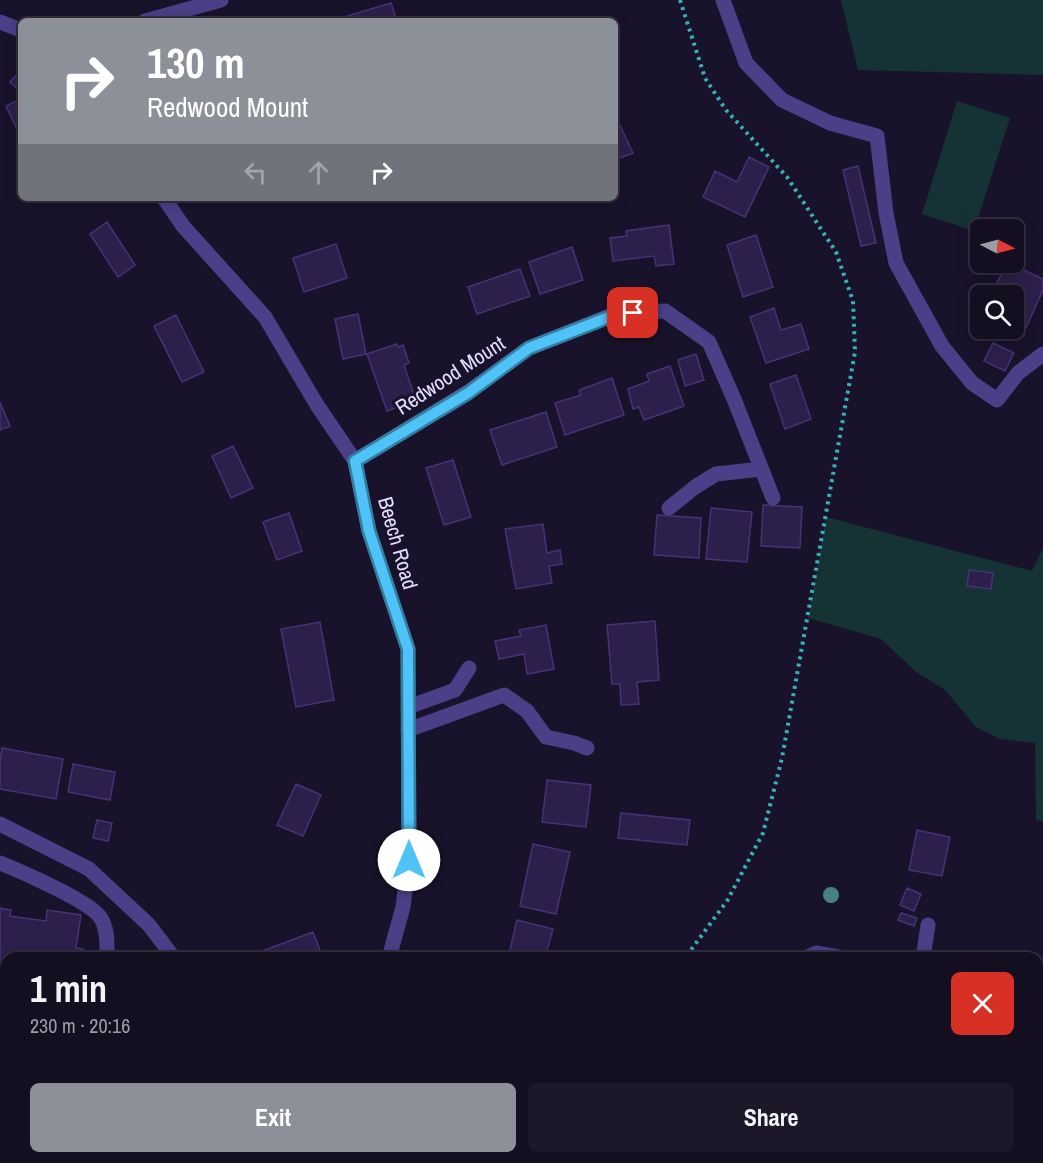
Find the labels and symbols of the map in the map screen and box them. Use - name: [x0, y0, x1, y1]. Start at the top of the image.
- north arrow: [970, 219, 1024, 273]
- pin: [607, 287, 658, 338]
- street label: Redwood Mount: [390, 329, 511, 421]
- street label: Beech Road: [371, 493, 425, 593]
- position arrow: [377, 828, 441, 892]

